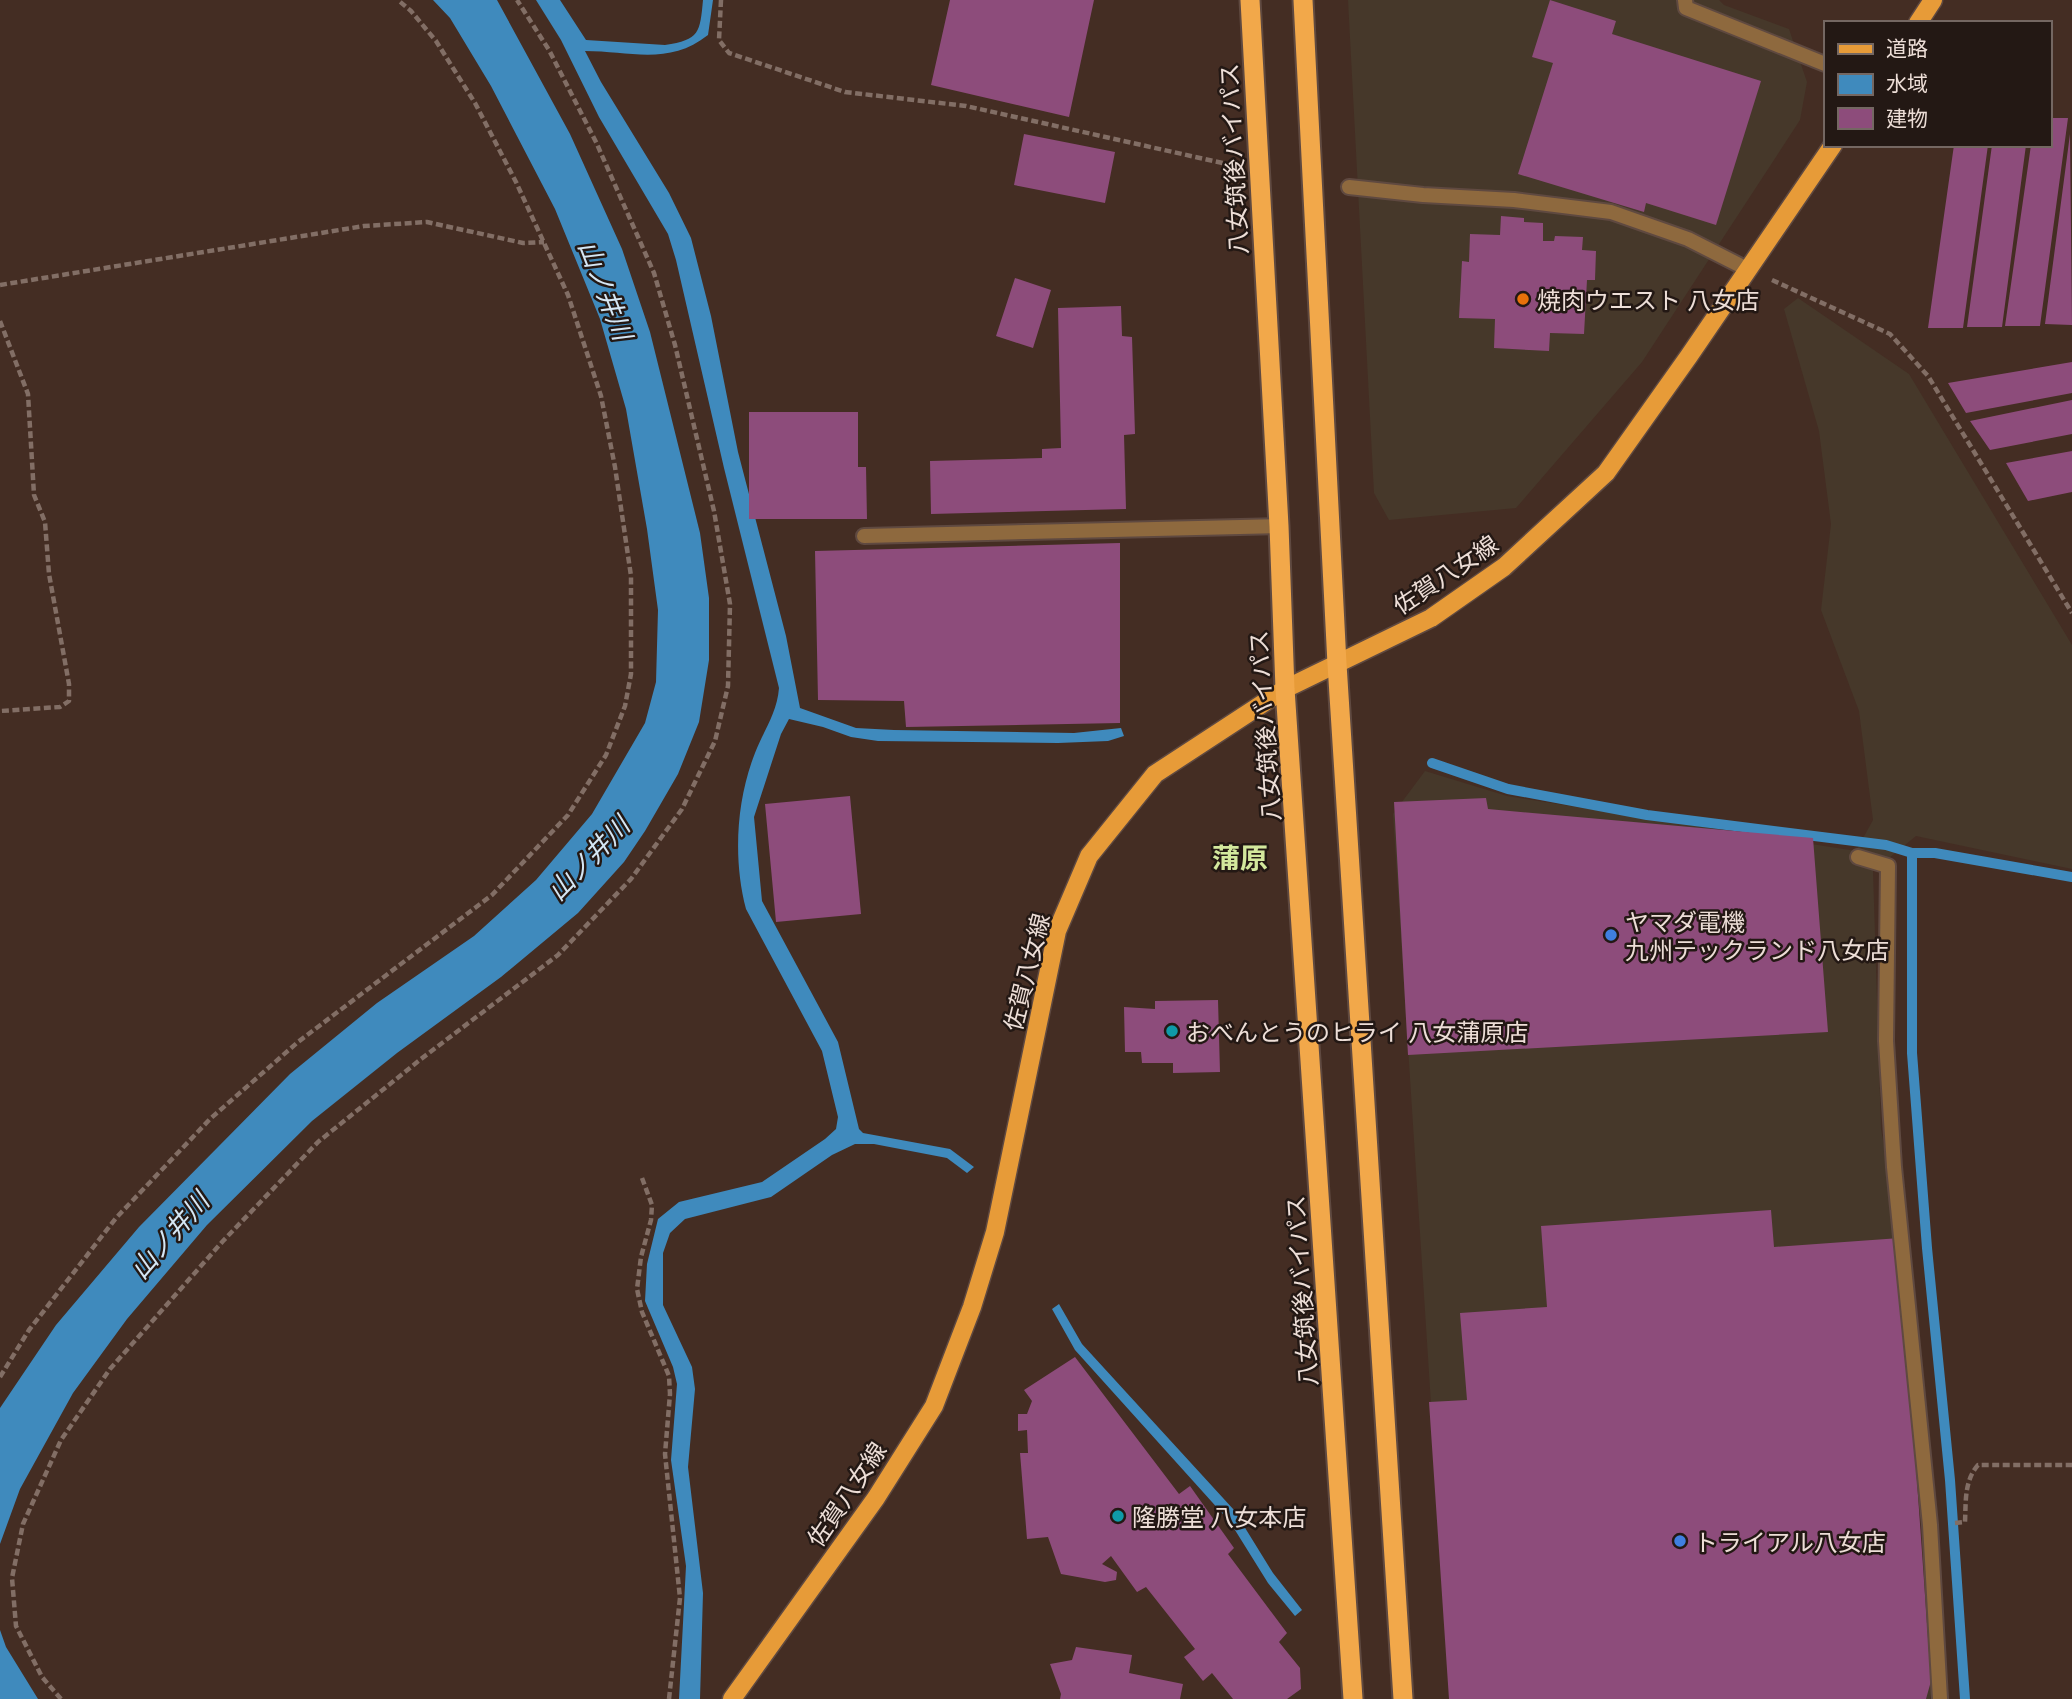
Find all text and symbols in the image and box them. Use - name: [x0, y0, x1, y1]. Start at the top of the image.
- legend: [1824, 21, 2051, 147]
- text: 道路: [1886, 35, 1928, 60]
- street label: 八女筑後バイパス: [1214, 63, 1252, 255]
- text: 水域: [1886, 70, 1928, 95]
- text: 建物: [1886, 105, 1928, 130]
- water label: 山ノ井川: [572, 236, 641, 347]
- place label: 焼肉ウエスト 八女店: [1537, 285, 1759, 314]
- marker: 焼肉ウエスト 八女店: [1515, 291, 1531, 307]
- street label: 佐賀八女線: [1387, 528, 1503, 620]
- street label: 八女筑後バイパス: [1243, 629, 1285, 823]
- water label: 山ノ井川: [540, 807, 638, 907]
- district label: 蒲原: [1212, 840, 1268, 874]
- place label: ヤマダ電機 九州テックランド八女店: [1625, 907, 1889, 964]
- street label: 佐賀八女線: [997, 910, 1055, 1034]
- marker: ヤマダ電機 九州テックランド八女店: [1603, 927, 1619, 943]
- place label: おべんとうのヒライ 八女蒲原店: [1186, 1017, 1528, 1046]
- marker: おべんとうのヒライ 八女蒲原店: [1164, 1023, 1180, 1039]
- water label: 山ノ井川: [123, 1183, 217, 1285]
- street label: 八女筑後バイパス: [1280, 1194, 1322, 1388]
- street label: 佐賀八女線: [800, 1436, 892, 1552]
- place label: 隆勝堂 八女本店: [1132, 1502, 1306, 1531]
- marker: 隆勝堂 八女本店: [1110, 1508, 1126, 1524]
- place label: トライアル八女店: [1694, 1527, 1886, 1556]
- marker: トライアル八女店: [1672, 1533, 1688, 1549]

